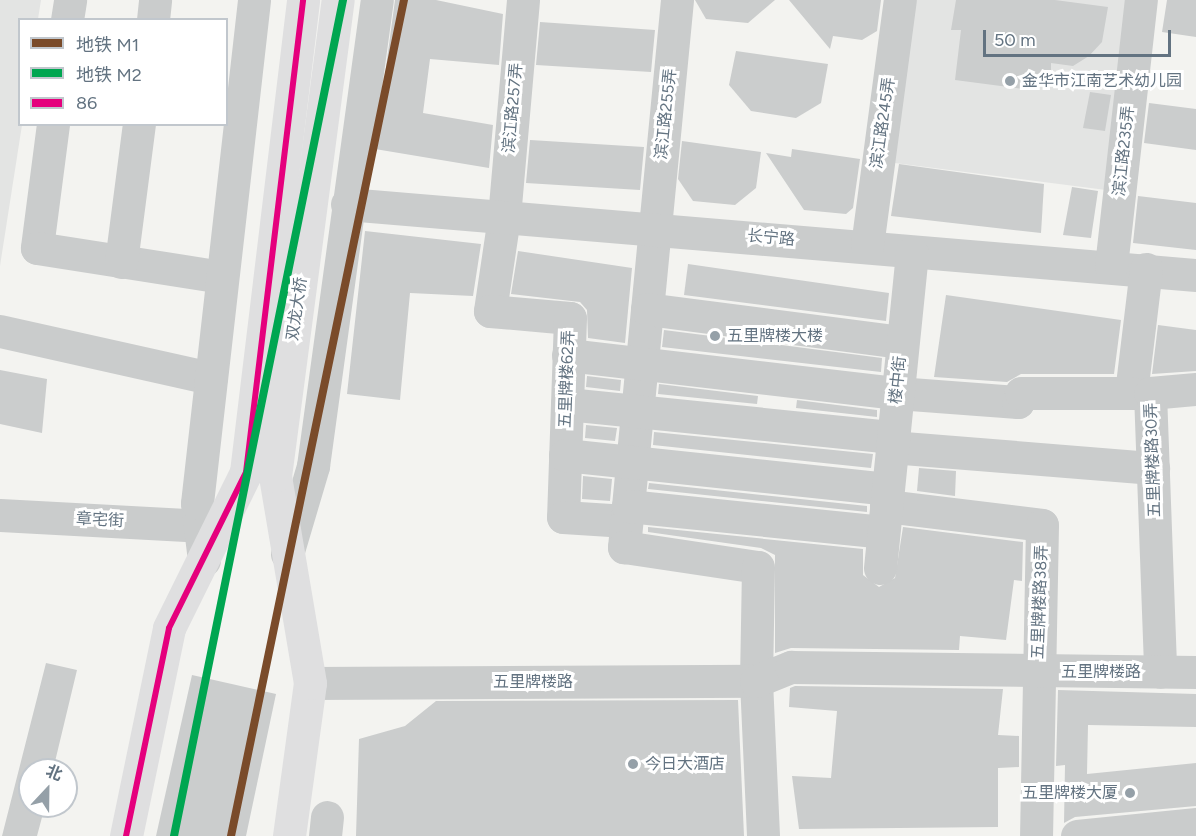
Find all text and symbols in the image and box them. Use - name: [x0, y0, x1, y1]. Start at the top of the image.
- legend: [18, 18, 228, 126]
- scale bar: [986, 18, 1174, 56]
- text: 50 m: [994, 29, 1036, 51]
- text: 地铁 M1: [76, 34, 139, 56]
- street label: 滨江路257弄: [499, 62, 527, 154]
- text: 地铁 M2: [76, 64, 142, 86]
- street label: 滨江路255弄: [652, 68, 680, 160]
- place label: 金华市江南艺术幼儿园: [1022, 71, 1182, 91]
- marker: 金华市江南艺术幼儿园: [1003, 74, 1017, 88]
- street label: 滨江路245弄: [867, 76, 899, 170]
- text: 86: [76, 92, 97, 114]
- street label: 滨江路235弄: [1110, 105, 1138, 197]
- street label: 长宁路: [746, 226, 796, 250]
- street label: 双龙大桥: [283, 276, 311, 342]
- place label: 五里牌楼大楼: [727, 326, 823, 346]
- marker: 五里牌楼大楼: [708, 329, 722, 343]
- street label: 五里牌楼62弄: [556, 330, 578, 428]
- street label: 楼中街: [886, 355, 910, 405]
- street label: 五里牌楼路30弄: [1141, 402, 1165, 518]
- street label: 章宅街: [76, 509, 124, 531]
- street label: 五里牌楼路38弄: [1028, 544, 1052, 660]
- street label: 五里牌楼路: [1061, 662, 1141, 682]
- street label: 五里牌楼路: [493, 672, 573, 692]
- place label: 今日大酒店: [645, 754, 725, 774]
- marker: 今日大酒店: [626, 757, 640, 771]
- north arrow: [18, 758, 78, 818]
- text: 北: [43, 761, 65, 785]
- place label: 五里牌楼大厦: [1022, 783, 1118, 803]
- marker: 五里牌楼大厦: [1123, 786, 1137, 800]

